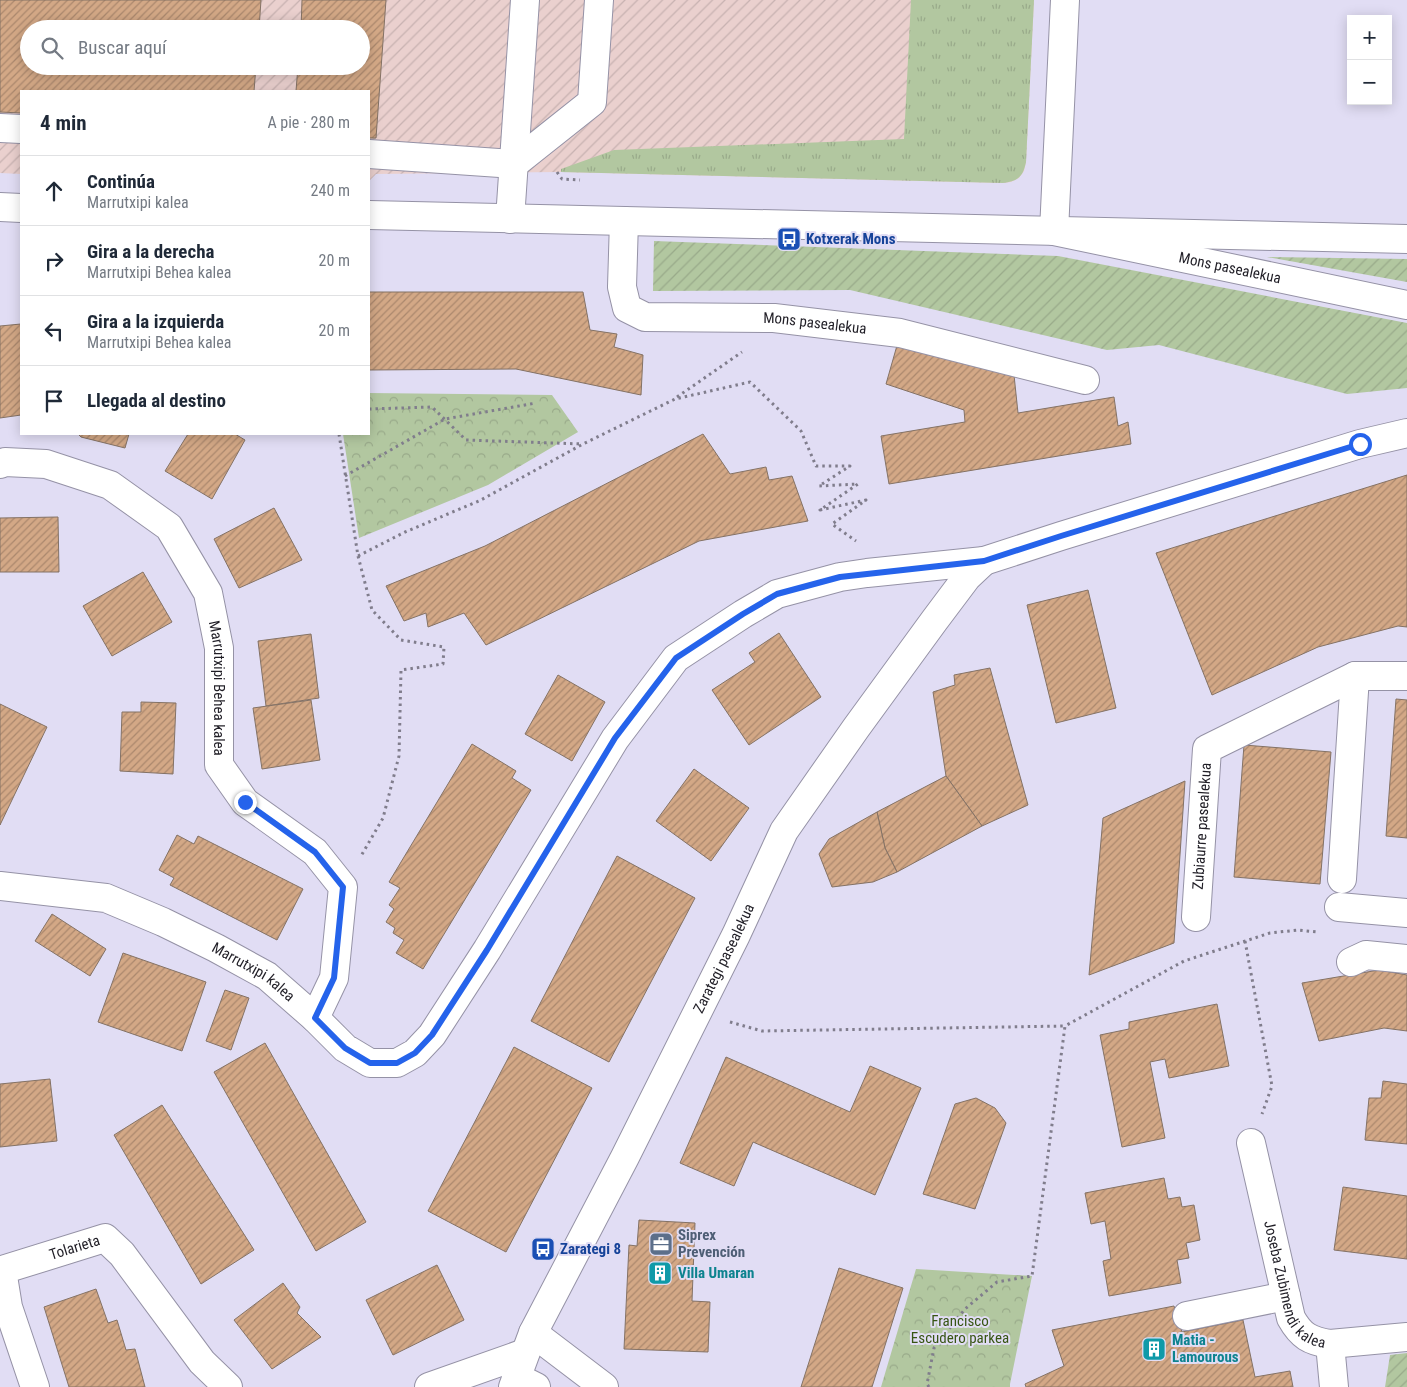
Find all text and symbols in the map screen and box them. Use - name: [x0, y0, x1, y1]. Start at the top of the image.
- map controls: [1347, 15, 1392, 105]
- button: +: [1347, 15, 1392, 60]
- search box: [20, 20, 370, 75]
- icon: search: [38, 34, 66, 62]
- text: Buscar aquí: [78, 36, 167, 59]
- button: −: [1347, 60, 1392, 105]
- text: 4 min: [40, 111, 87, 135]
- text: A pie · 280 m: [267, 113, 350, 132]
- text: Continúa: [87, 170, 155, 193]
- icon: ahead: [40, 177, 68, 205]
- text: 240 m: [311, 181, 350, 200]
- text: Marrutxipi kalea: [87, 193, 189, 212]
- bus stop icon: Kotxerak Mons: [776, 226, 802, 252]
- place label: Kotxerak Mons: [806, 230, 896, 248]
- text: Gira a la derecha: [87, 240, 214, 263]
- icon: right: [40, 247, 68, 275]
- street label: Mons pasealekua: [1177, 248, 1283, 287]
- text: 20 m: [318, 251, 350, 270]
- text: Marrutxipi Behea kalea: [87, 263, 231, 282]
- street label: Mons pasealekua: [763, 309, 868, 338]
- text: Gira a la izquierda: [87, 310, 224, 333]
- icon: left: [40, 317, 68, 345]
- text: 20 m: [318, 321, 350, 340]
- text: Marrutxipi Behea kalea: [87, 333, 231, 352]
- icon: arrive: [40, 387, 68, 415]
- text: Llegada al destino: [87, 389, 226, 412]
- route start: [1349, 433, 1372, 456]
- street label: Marrutxipi Behea kalea: [205, 619, 228, 756]
- street label: Zubiaurre pasealekua: [1189, 762, 1215, 890]
- route end: [234, 791, 257, 814]
- street label: Zarategi pasealekua: [689, 901, 758, 1016]
- street label: Marrutxipi kalea: [209, 939, 298, 1005]
- street label: Joseba Zubimendi kalea: [1260, 1219, 1327, 1352]
- place label: Siprex Prevención: [678, 1226, 745, 1261]
- street label: Tolarieta: [47, 1231, 102, 1264]
- office icon: Siprex Prevención: [648, 1231, 674, 1257]
- bus stop icon: Zarategi 8: [530, 1236, 556, 1262]
- place label: Zarategi 8: [560, 1240, 621, 1258]
- building icon: Villa Umaran: [647, 1260, 673, 1286]
- place label: Villa Umaran: [678, 1264, 754, 1282]
- park label: Francisco Escudero parkea: [911, 1312, 1009, 1347]
- place label: Matia - Lamourous: [1172, 1331, 1239, 1366]
- building icon: Matia - Lamourous: [1141, 1336, 1167, 1362]

